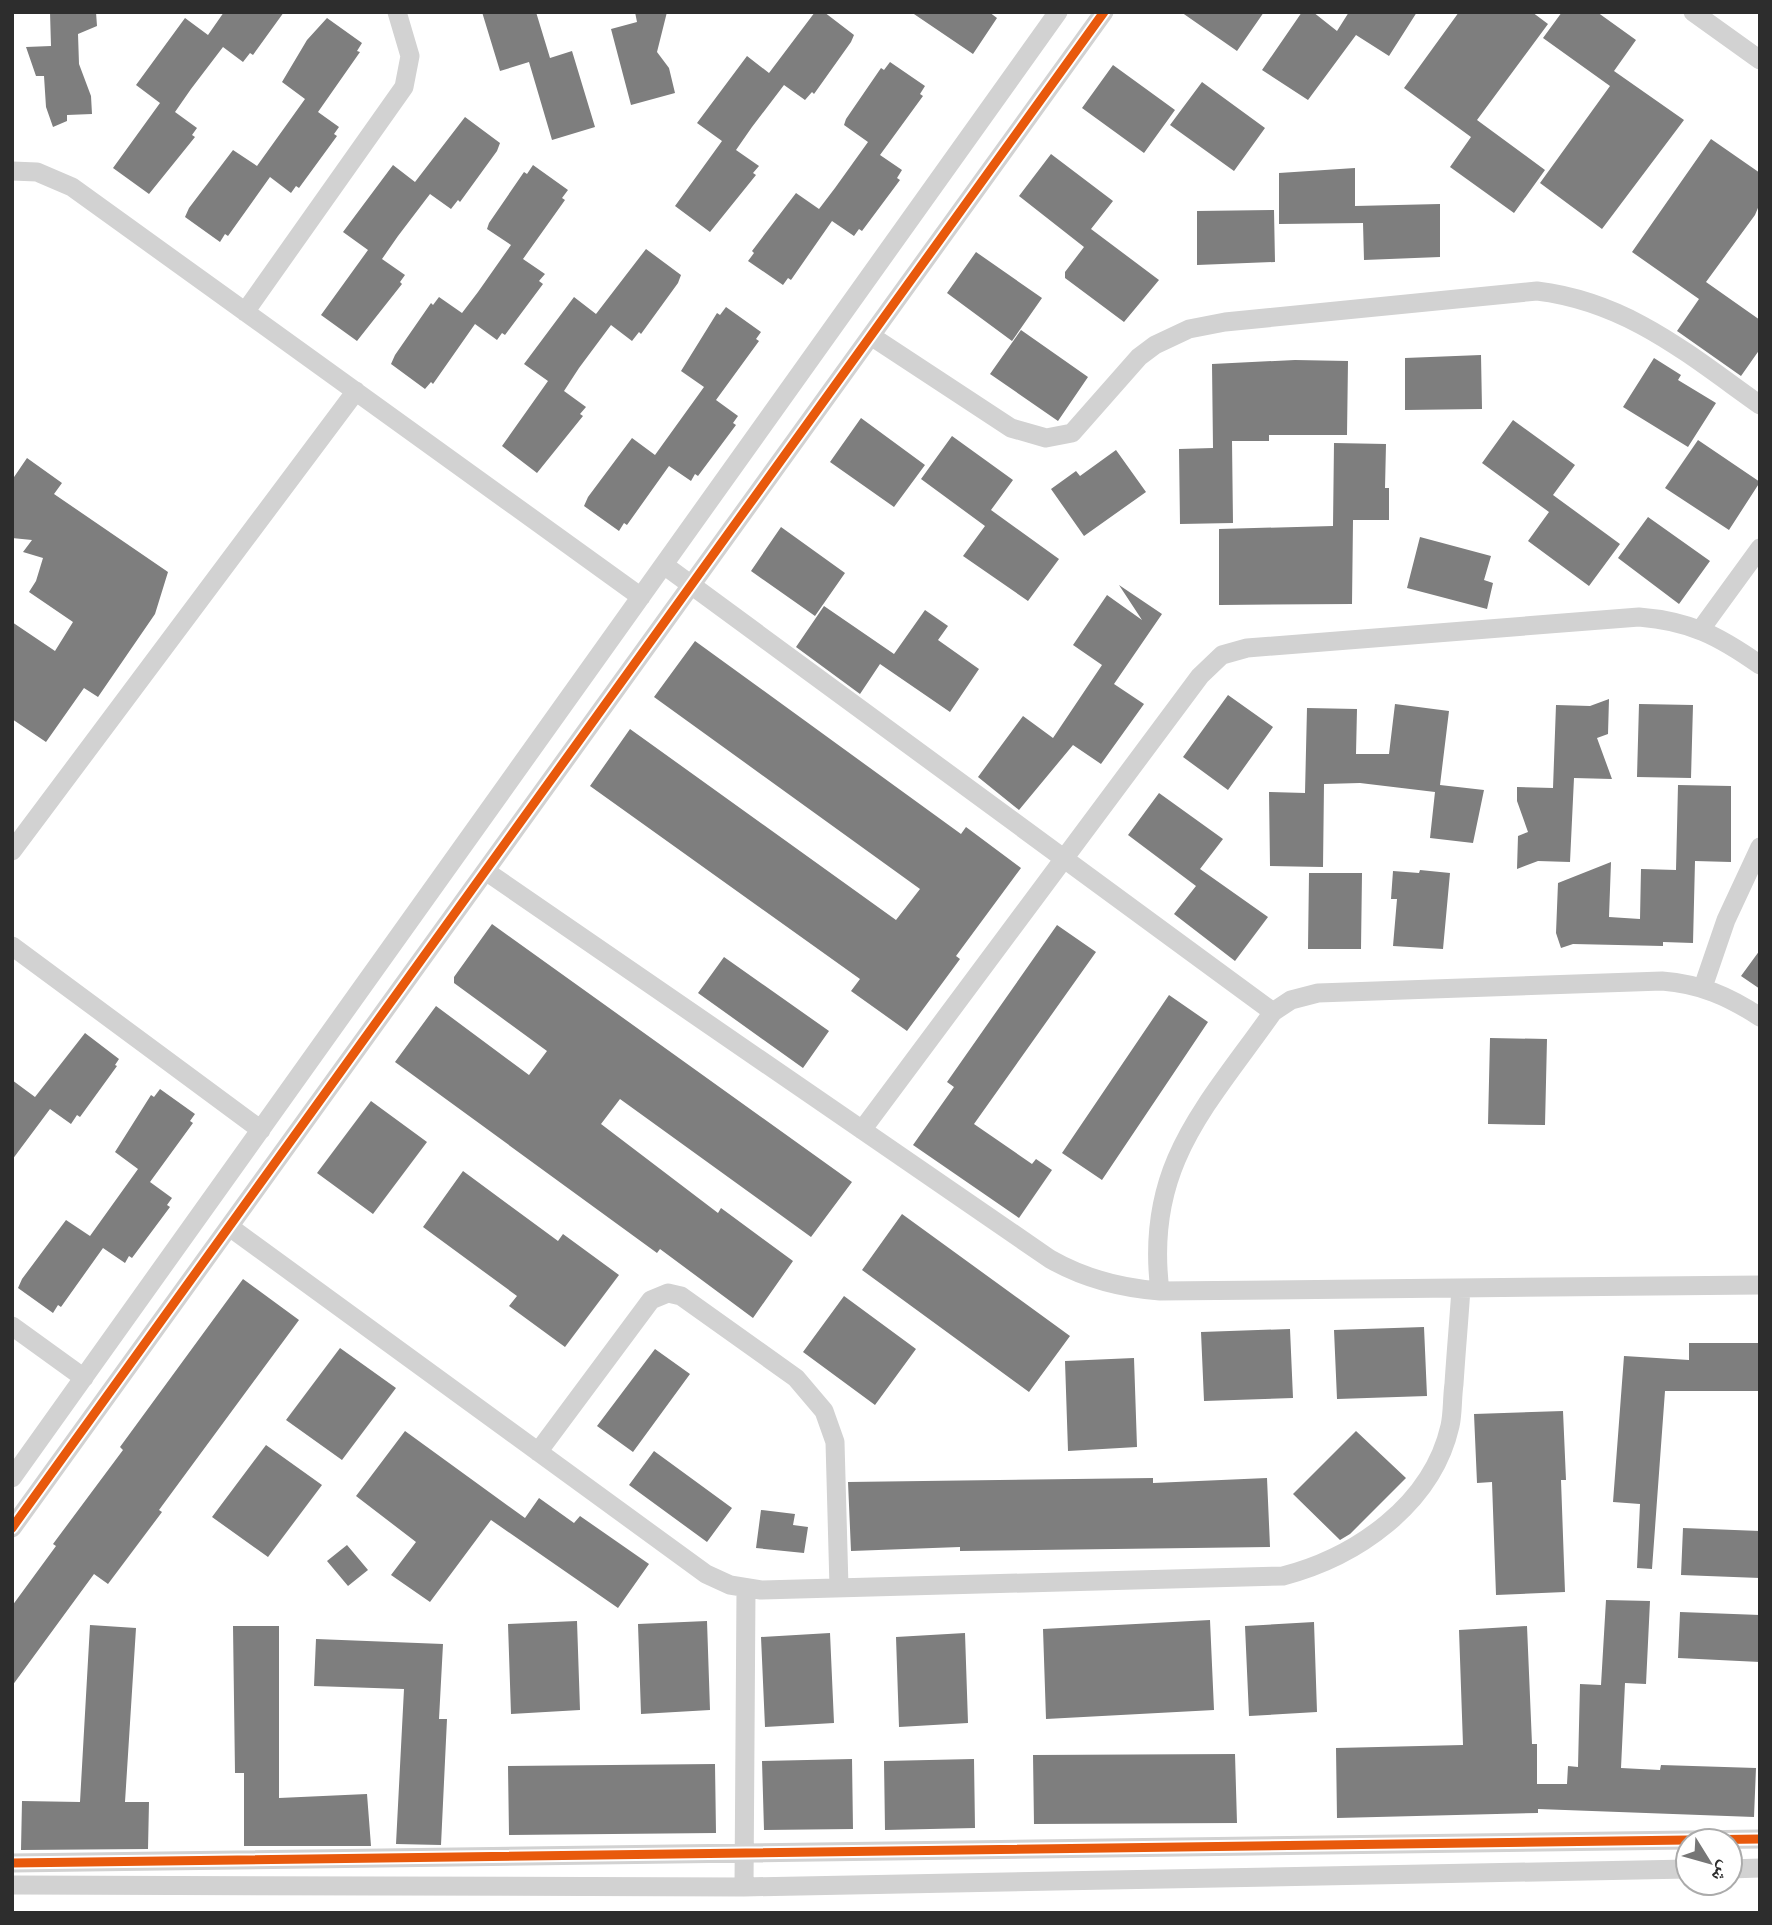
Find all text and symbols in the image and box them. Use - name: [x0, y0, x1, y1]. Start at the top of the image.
- north arrow: [1674, 1827, 1744, 1897]
- text: ش: [1707, 1857, 1738, 1888]

